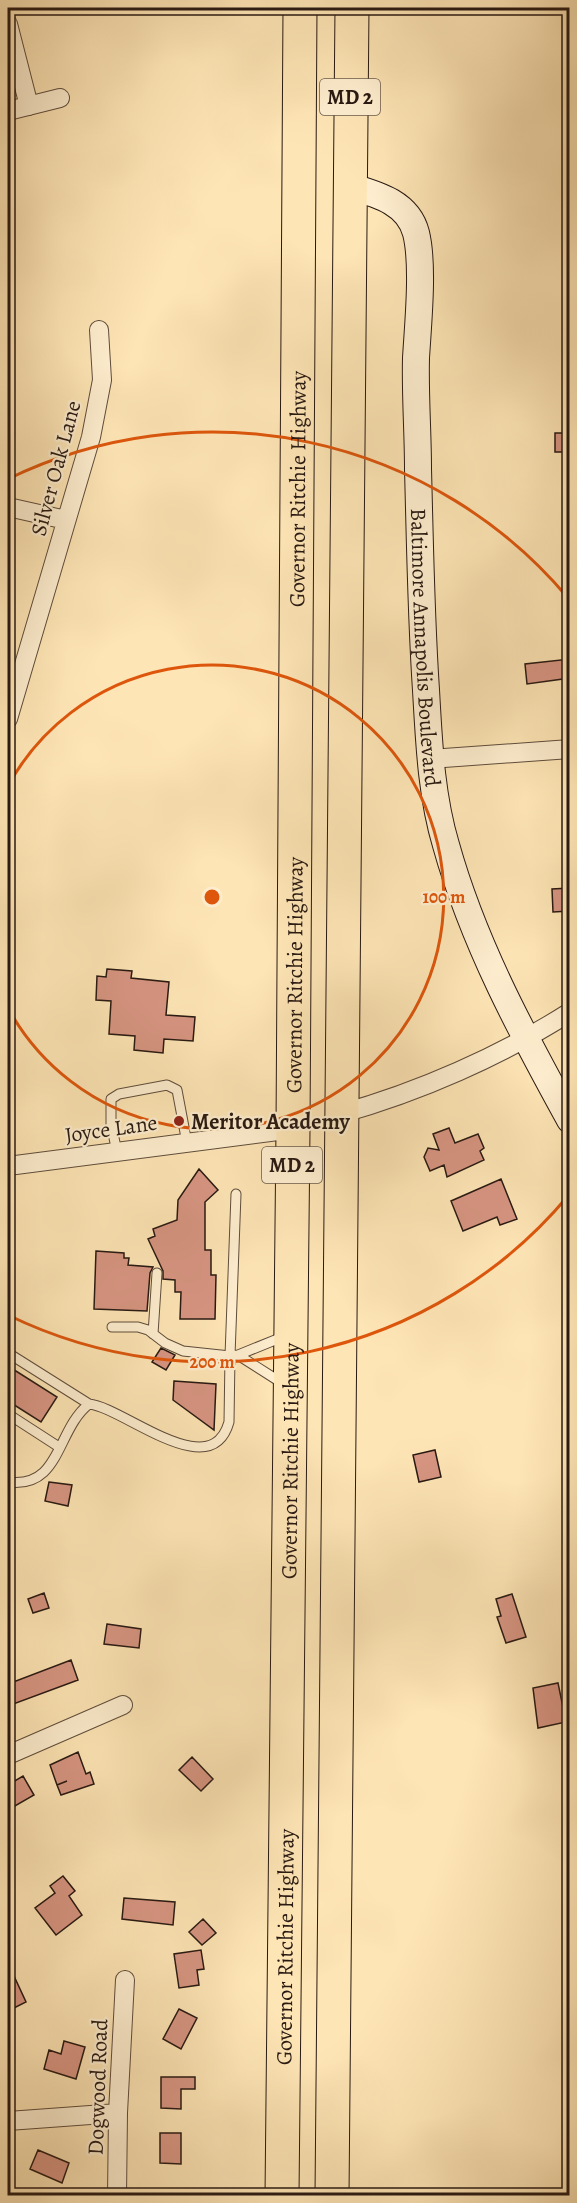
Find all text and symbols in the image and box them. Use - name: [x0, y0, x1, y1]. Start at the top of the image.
- road number: MD 2: [320, 79, 380, 115]
- street label: Governor Ritchie Highway: [282, 371, 314, 607]
- street label: Silver Oak Lane: [23, 397, 88, 539]
- street label: Baltimore Annapolis Boulevard: [403, 508, 448, 789]
- street label: Governor Ritchie Highway: [279, 857, 311, 1093]
- text: 100 m: [423, 885, 465, 909]
- centre of rings: [202, 887, 222, 907]
- place label: Meritor Academy: [191, 1107, 351, 1137]
- street label: Joyce Lane: [63, 1108, 159, 1150]
- marker: Meritor Academy: [172, 1114, 186, 1128]
- road number: MD 2: [262, 1147, 322, 1183]
- street label: Governor Ritchie Highway: [274, 1342, 307, 1579]
- text: 200 m: [189, 1350, 235, 1374]
- street label: Governor Ritchie Highway: [269, 1828, 302, 2065]
- street label: Dogwood Road: [81, 2018, 115, 2156]

